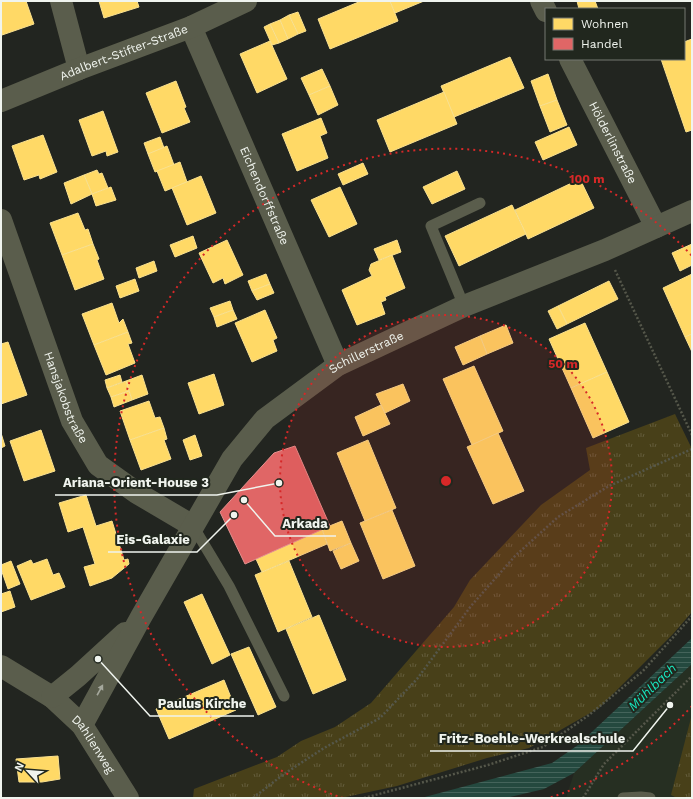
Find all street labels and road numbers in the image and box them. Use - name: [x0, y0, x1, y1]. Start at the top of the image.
- street label: Adalbert-Stifter-Straße: [58, 22, 190, 83]
- street label: Hölderlinstraße: [586, 99, 640, 186]
- street label: Eichendorffstraße: [237, 144, 292, 247]
- street label: Schillerstraße: [326, 328, 406, 376]
- street label: Hansjakobstraße: [41, 350, 91, 446]
- street label: Dahlienweg: [69, 712, 118, 777]

